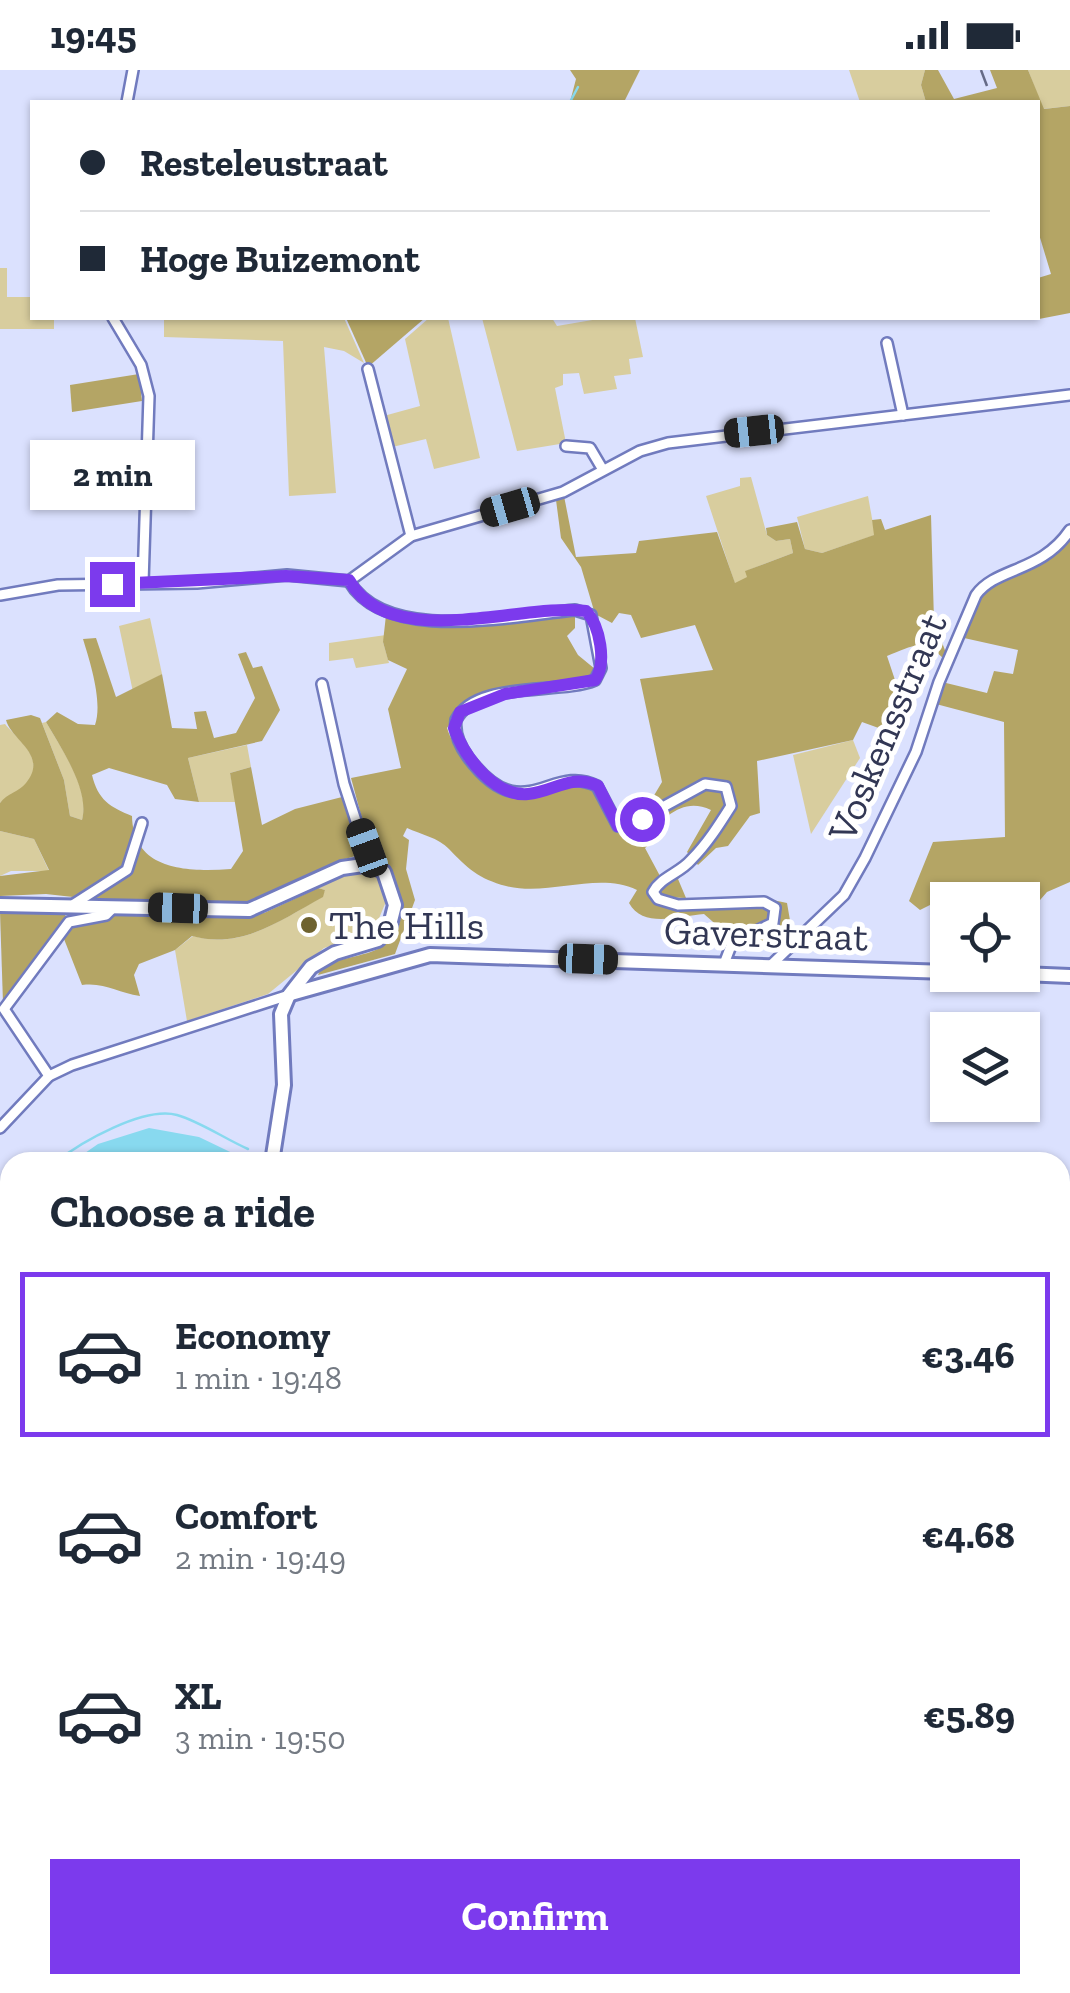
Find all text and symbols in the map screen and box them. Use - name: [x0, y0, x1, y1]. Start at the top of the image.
- text: 19:45: [50, 12, 137, 58]
- text: Resteleustraat: [140, 140, 388, 186]
- text: Hoge Buizemont: [140, 236, 420, 282]
- car: [723, 413, 785, 449]
- callout: 2 min: [29, 439, 194, 509]
- text: 2 min: [73, 456, 152, 494]
- car: [477, 484, 543, 530]
- route end: [90, 562, 135, 607]
- street label: Voskensstraat: [817, 605, 957, 849]
- route start: [620, 797, 665, 842]
- car: [343, 815, 391, 881]
- map controls: [930, 882, 1040, 1122]
- button: locate: [930, 882, 1040, 992]
- car: [147, 892, 209, 924]
- place label: The Hills: [329, 901, 484, 949]
- street label: Gaverstraat: [663, 905, 869, 961]
- marker: The Hills: [298, 914, 320, 936]
- car: [557, 943, 619, 975]
- button: layers: [930, 1012, 1040, 1122]
- text: Choose a ride: [50, 1185, 315, 1239]
- icon: car: [55, 1310, 145, 1400]
- text: Economy: [175, 1313, 330, 1359]
- text: €3.46: [922, 1332, 1015, 1378]
- text: 1 min · 19:48: [175, 1359, 342, 1397]
- icon: car: [55, 1490, 145, 1580]
- text: Comfort: [175, 1493, 317, 1539]
- text: €4.68: [922, 1512, 1015, 1558]
- text: 2 min · 19:49: [175, 1539, 346, 1577]
- icon: car: [55, 1670, 145, 1760]
- text: XL: [175, 1673, 222, 1719]
- text: €5.89: [923, 1692, 1015, 1738]
- text: 3 min · 19:50: [175, 1719, 346, 1757]
- button: Confirm: [50, 1859, 1020, 1974]

